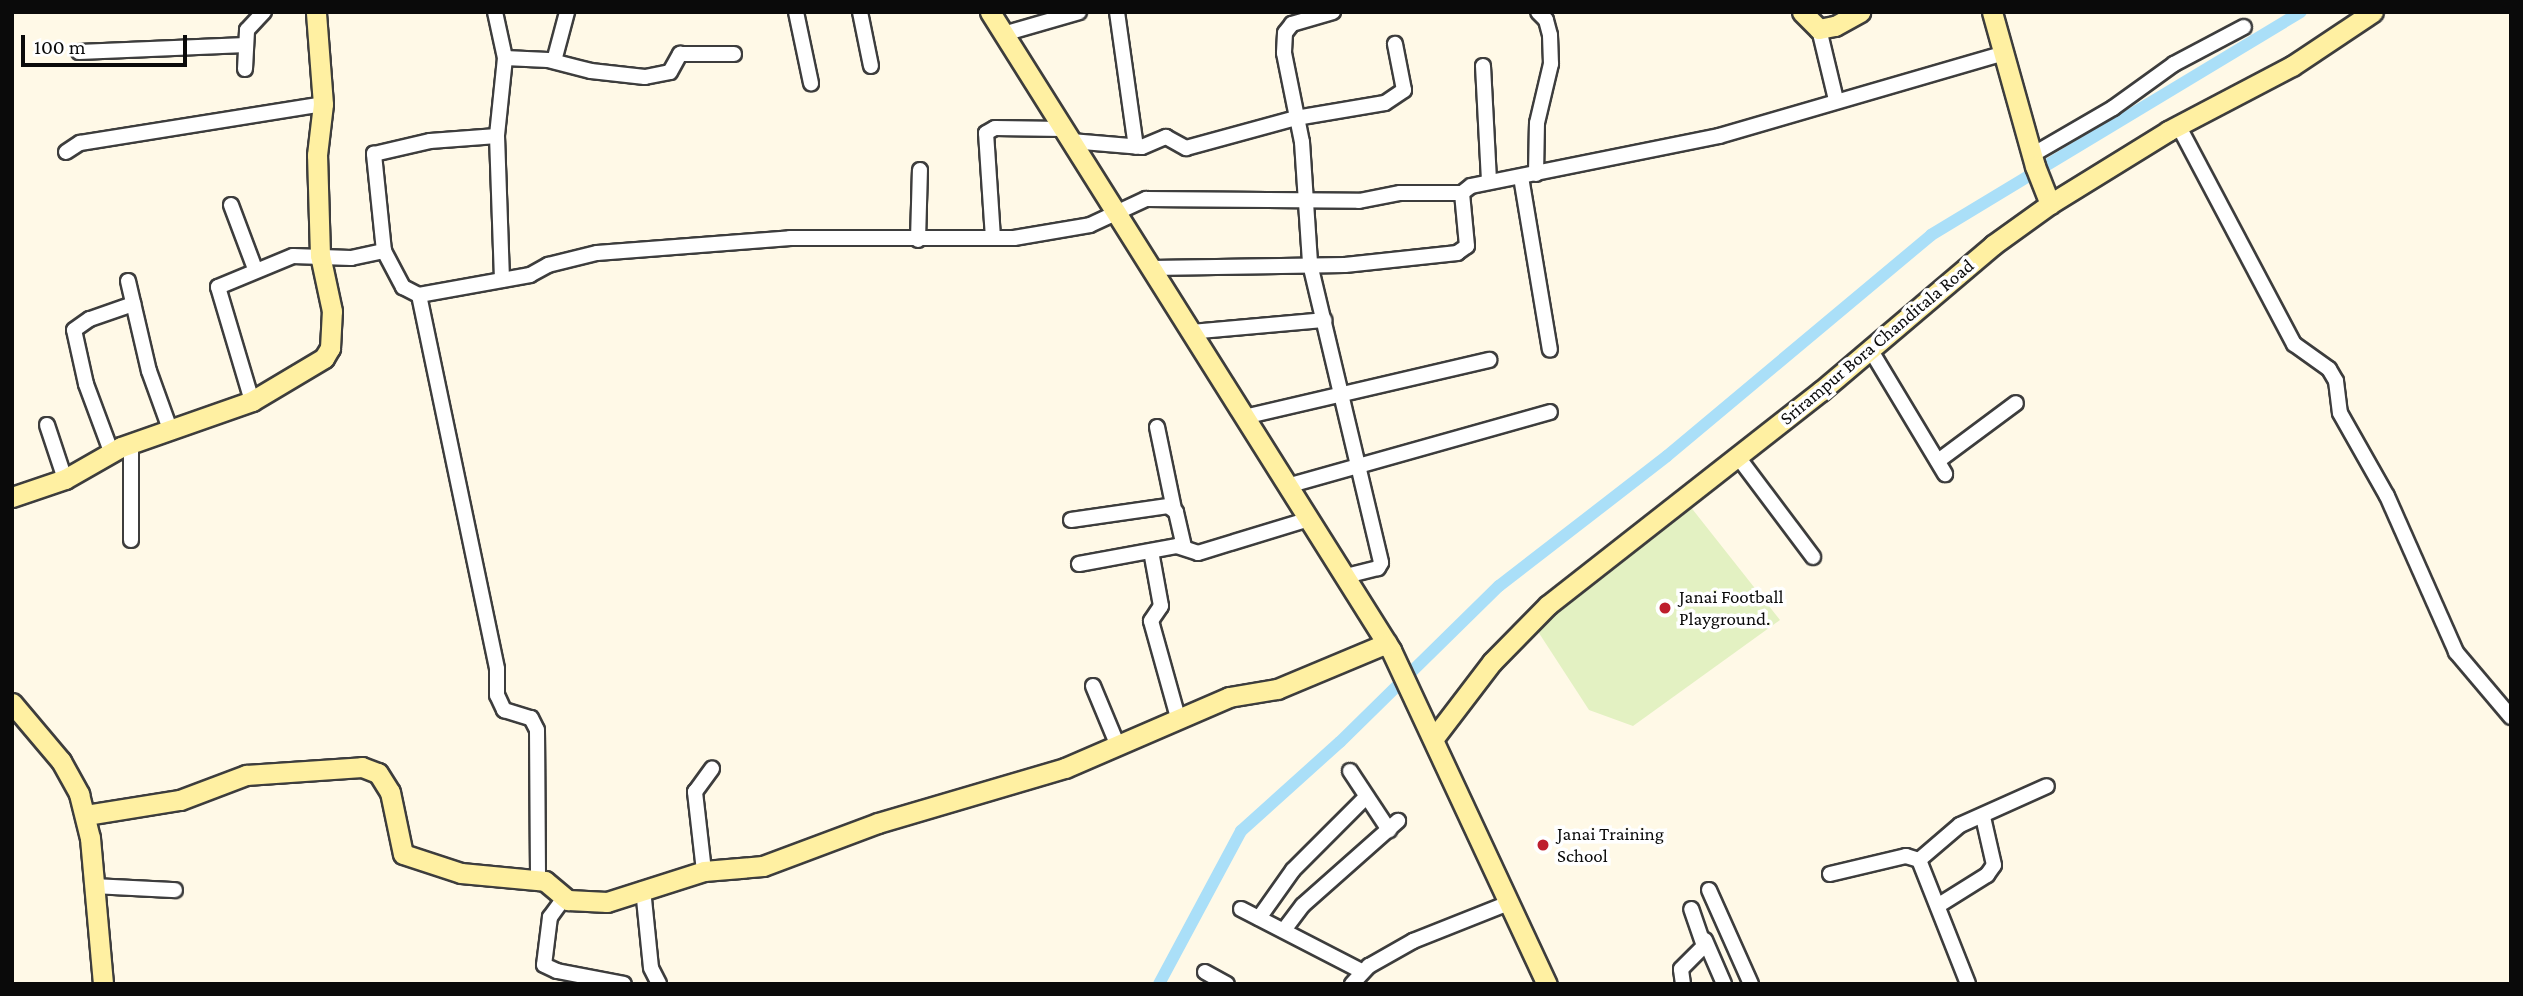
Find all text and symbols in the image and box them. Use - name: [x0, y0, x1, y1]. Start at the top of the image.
- scale bar: [24, 21, 191, 65]
- text: 100 m: [34, 35, 86, 59]
- street label: Srirampur Bora Chanditala Road: [1775, 254, 1979, 430]
- place label: Janai Football Playground.: [1679, 586, 1784, 630]
- marker: Janai Football Playground.: [1657, 600, 1673, 616]
- place label: Janai Training School: [1557, 823, 1664, 867]
- marker: Janai Training School: [1535, 837, 1551, 853]

